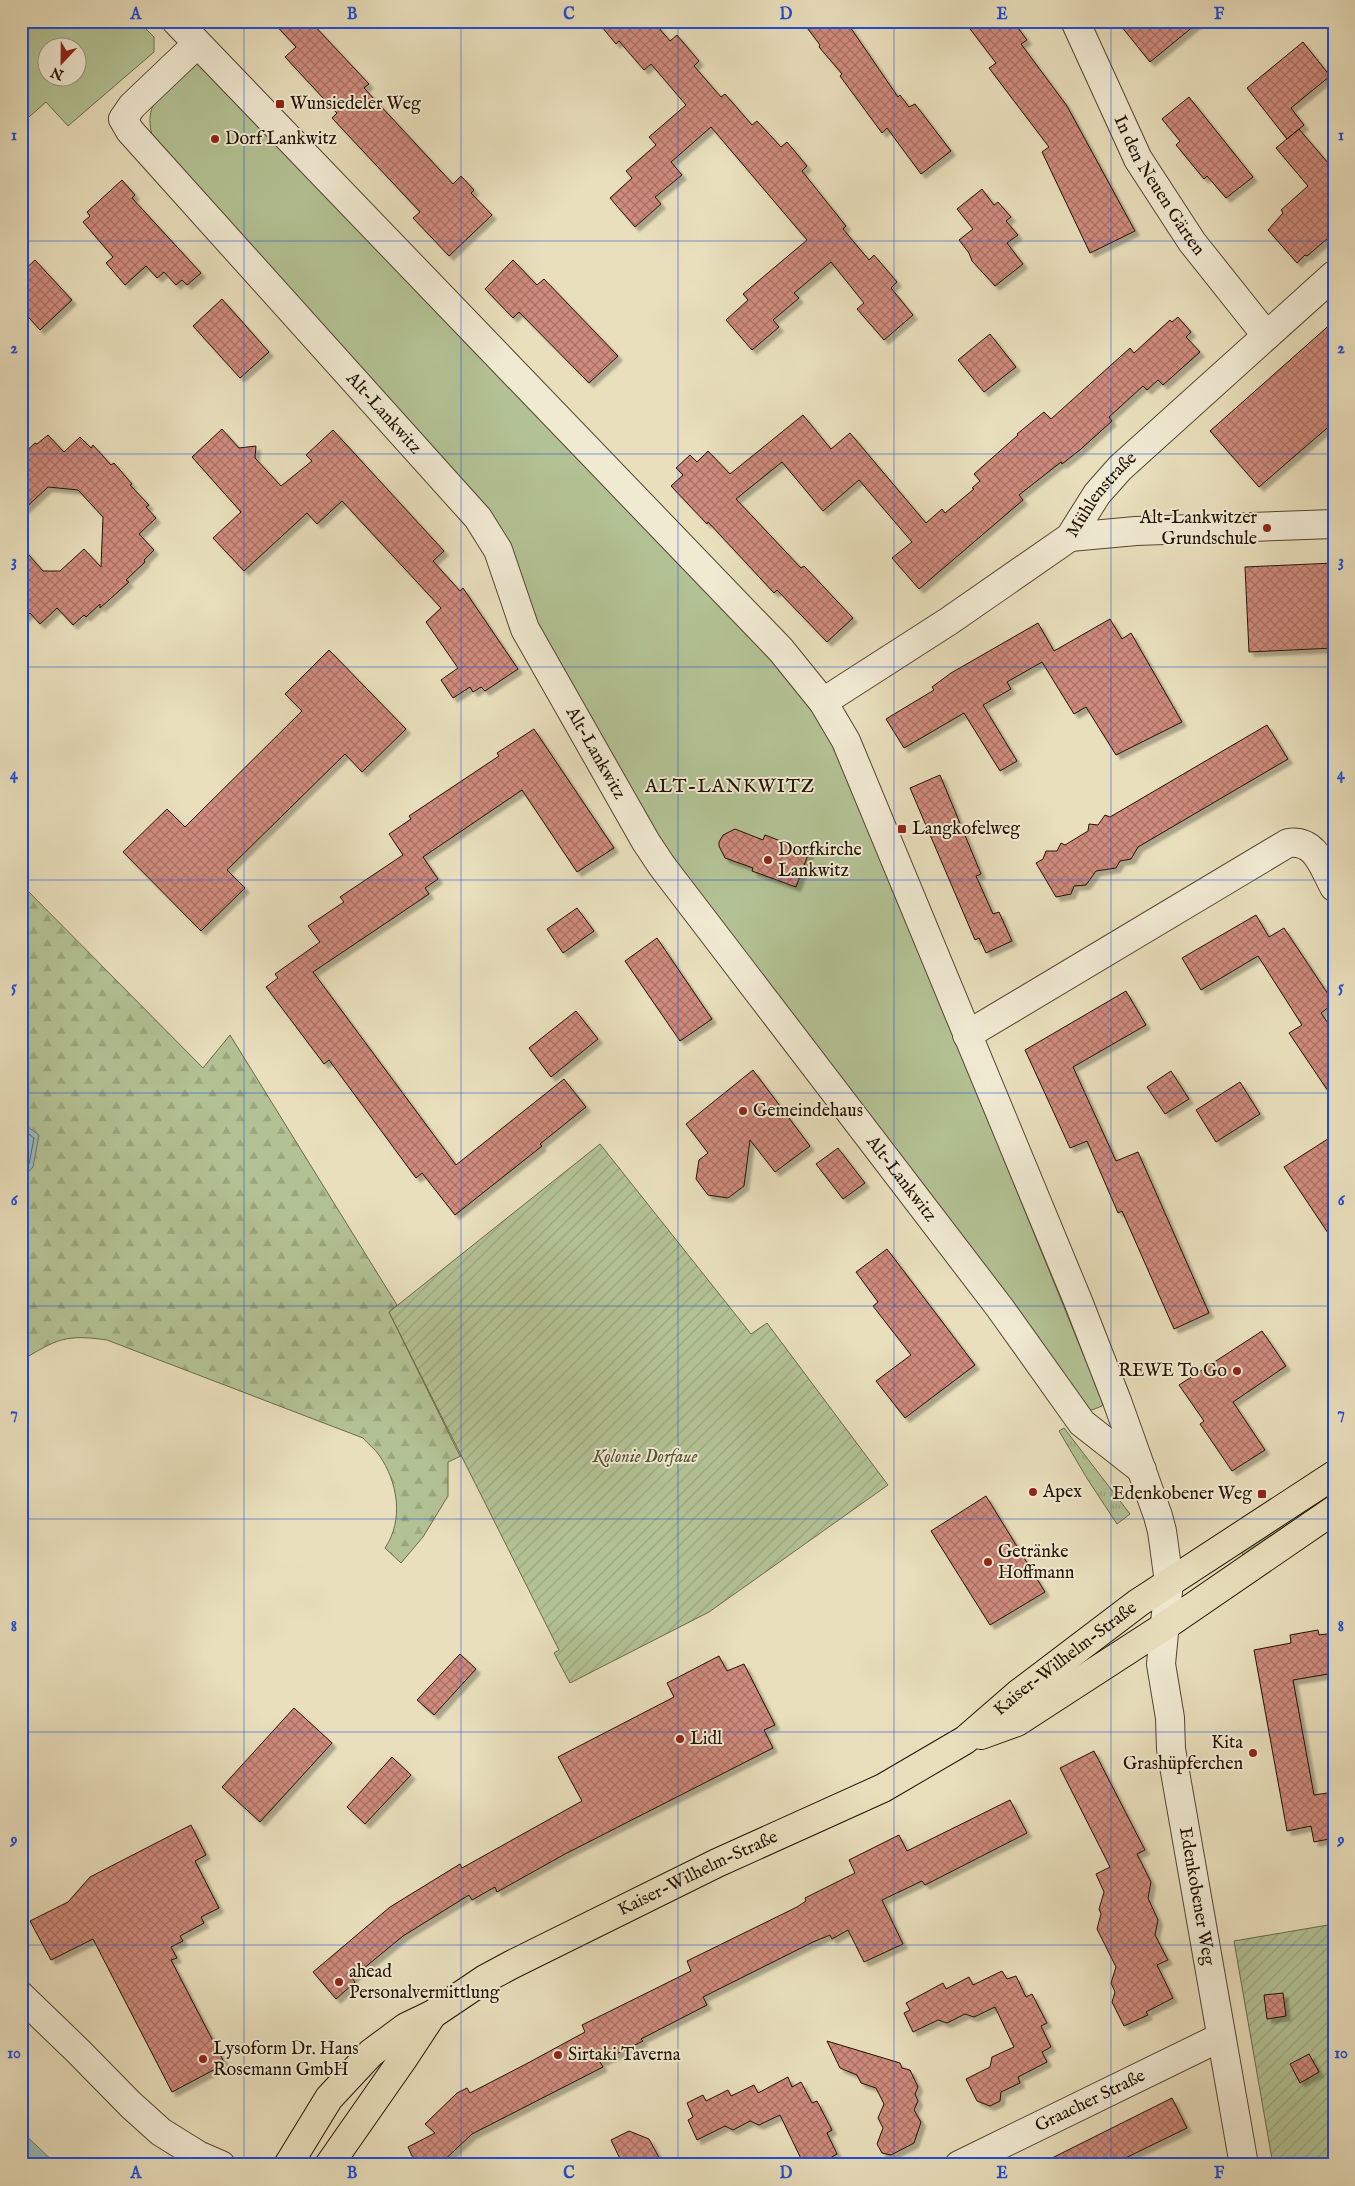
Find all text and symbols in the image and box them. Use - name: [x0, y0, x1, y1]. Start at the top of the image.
- text: A: [130, 5, 143, 25]
- text: B: [347, 5, 358, 25]
- text: C: [563, 5, 575, 25]
- text: D: [780, 5, 793, 25]
- text: E: [996, 5, 1008, 25]
- text: F: [1214, 5, 1225, 25]
- north arrow: [38, 38, 88, 88]
- text: N: [49, 63, 67, 84]
- place label: Wunsiedeler Weg: [290, 93, 421, 116]
- marker: Wunsiedeler Weg: [274, 98, 286, 110]
- street label: In den Neuen Gärten: [1108, 112, 1210, 261]
- text: 1: [11, 126, 17, 146]
- text: 1: [1338, 126, 1344, 146]
- place label: Dorf Lankwitz: [225, 128, 337, 151]
- marker: Dorf Lankwitz: [209, 133, 221, 145]
- text: 2: [10, 339, 18, 359]
- text: 2: [1337, 339, 1345, 359]
- street label: Alt-Lankwitz: [340, 367, 427, 459]
- street label: Mühlenstraße: [1061, 447, 1142, 542]
- place label: Alt-Lankwitzer Grundschule: [1139, 507, 1257, 551]
- marker: Alt-Lankwitzer Grundschule: [1261, 522, 1273, 534]
- text: 3: [11, 552, 17, 572]
- text: 3: [1338, 552, 1344, 572]
- street label: Alt-Lankwitz: [560, 702, 631, 803]
- text: 4: [10, 765, 19, 785]
- text: 4: [1337, 765, 1346, 785]
- district label: ALT-LANKWITZ: [644, 775, 815, 799]
- place label: Langkofelweg: [912, 818, 1020, 841]
- marker: Langkofelweg: [896, 823, 908, 835]
- place label: Dorfkirche Lankwitz: [778, 839, 862, 883]
- marker: Dorfkirche Lankwitz: [762, 854, 774, 866]
- text: 5: [11, 978, 17, 998]
- text: 5: [1338, 978, 1344, 998]
- place label: Gemeindehaus: [753, 1100, 863, 1123]
- marker: Gemeindehaus: [737, 1105, 749, 1117]
- street label: Alt-Lankwitz: [860, 1130, 942, 1227]
- text: 6: [11, 1191, 19, 1211]
- text: 6: [1338, 1191, 1346, 1211]
- place label: REWE To Go: [1118, 1360, 1227, 1383]
- marker: REWE To Go: [1231, 1365, 1243, 1377]
- text: 7: [10, 1404, 18, 1424]
- text: 7: [1337, 1404, 1345, 1424]
- park label: Kolonie Dorfaue: [591, 1446, 698, 1469]
- place label: Apex: [1042, 1481, 1082, 1504]
- place label: Edenkobener Weg: [1112, 1483, 1252, 1506]
- marker: Apex: [1027, 1486, 1039, 1498]
- marker: Edenkobener Weg: [1256, 1488, 1268, 1500]
- place label: Getränke Hoffmann: [998, 1541, 1075, 1585]
- marker: Getränke Hoffmann: [982, 1556, 994, 1568]
- street label: Kaiser-Wilhelm-Straße: [989, 1597, 1141, 1721]
- text: 8: [11, 1617, 17, 1637]
- text: 8: [1338, 1617, 1344, 1637]
- place label: Lidl: [690, 1728, 722, 1751]
- place label: Kita Grashüpferchen: [1123, 1732, 1243, 1776]
- marker: Lidl: [674, 1733, 686, 1745]
- marker: Kita Grashüpferchen: [1247, 1747, 1259, 1759]
- street label: Edenkobener Weg: [1173, 1825, 1220, 1967]
- street label: Kaiser-Wilhelm-Straße: [614, 1826, 781, 1922]
- text: 9: [10, 1831, 18, 1851]
- text: 9: [1337, 1831, 1345, 1851]
- place label: ahead Personalvermittlung: [349, 1961, 500, 2005]
- marker: ahead Personalvermittlung: [333, 1976, 345, 1988]
- place label: Lysoform Dr. Hans Rosemann GmbH: [213, 2038, 359, 2082]
- text: 10: [7, 2044, 21, 2064]
- place label: Sirtaki Taverna: [568, 2044, 681, 2067]
- text: 10: [1334, 2044, 1348, 2064]
- marker: Sirtaki Taverna: [552, 2049, 564, 2061]
- marker: Lysoform Dr. Hans Rosemann GmbH: [197, 2053, 209, 2065]
- street label: Graacher Straße: [1031, 2064, 1149, 2138]
- text: A: [130, 2164, 143, 2184]
- text: B: [347, 2164, 358, 2184]
- text: C: [563, 2164, 575, 2184]
- text: D: [780, 2164, 793, 2184]
- text: E: [996, 2164, 1008, 2184]
- text: F: [1214, 2164, 1225, 2184]

